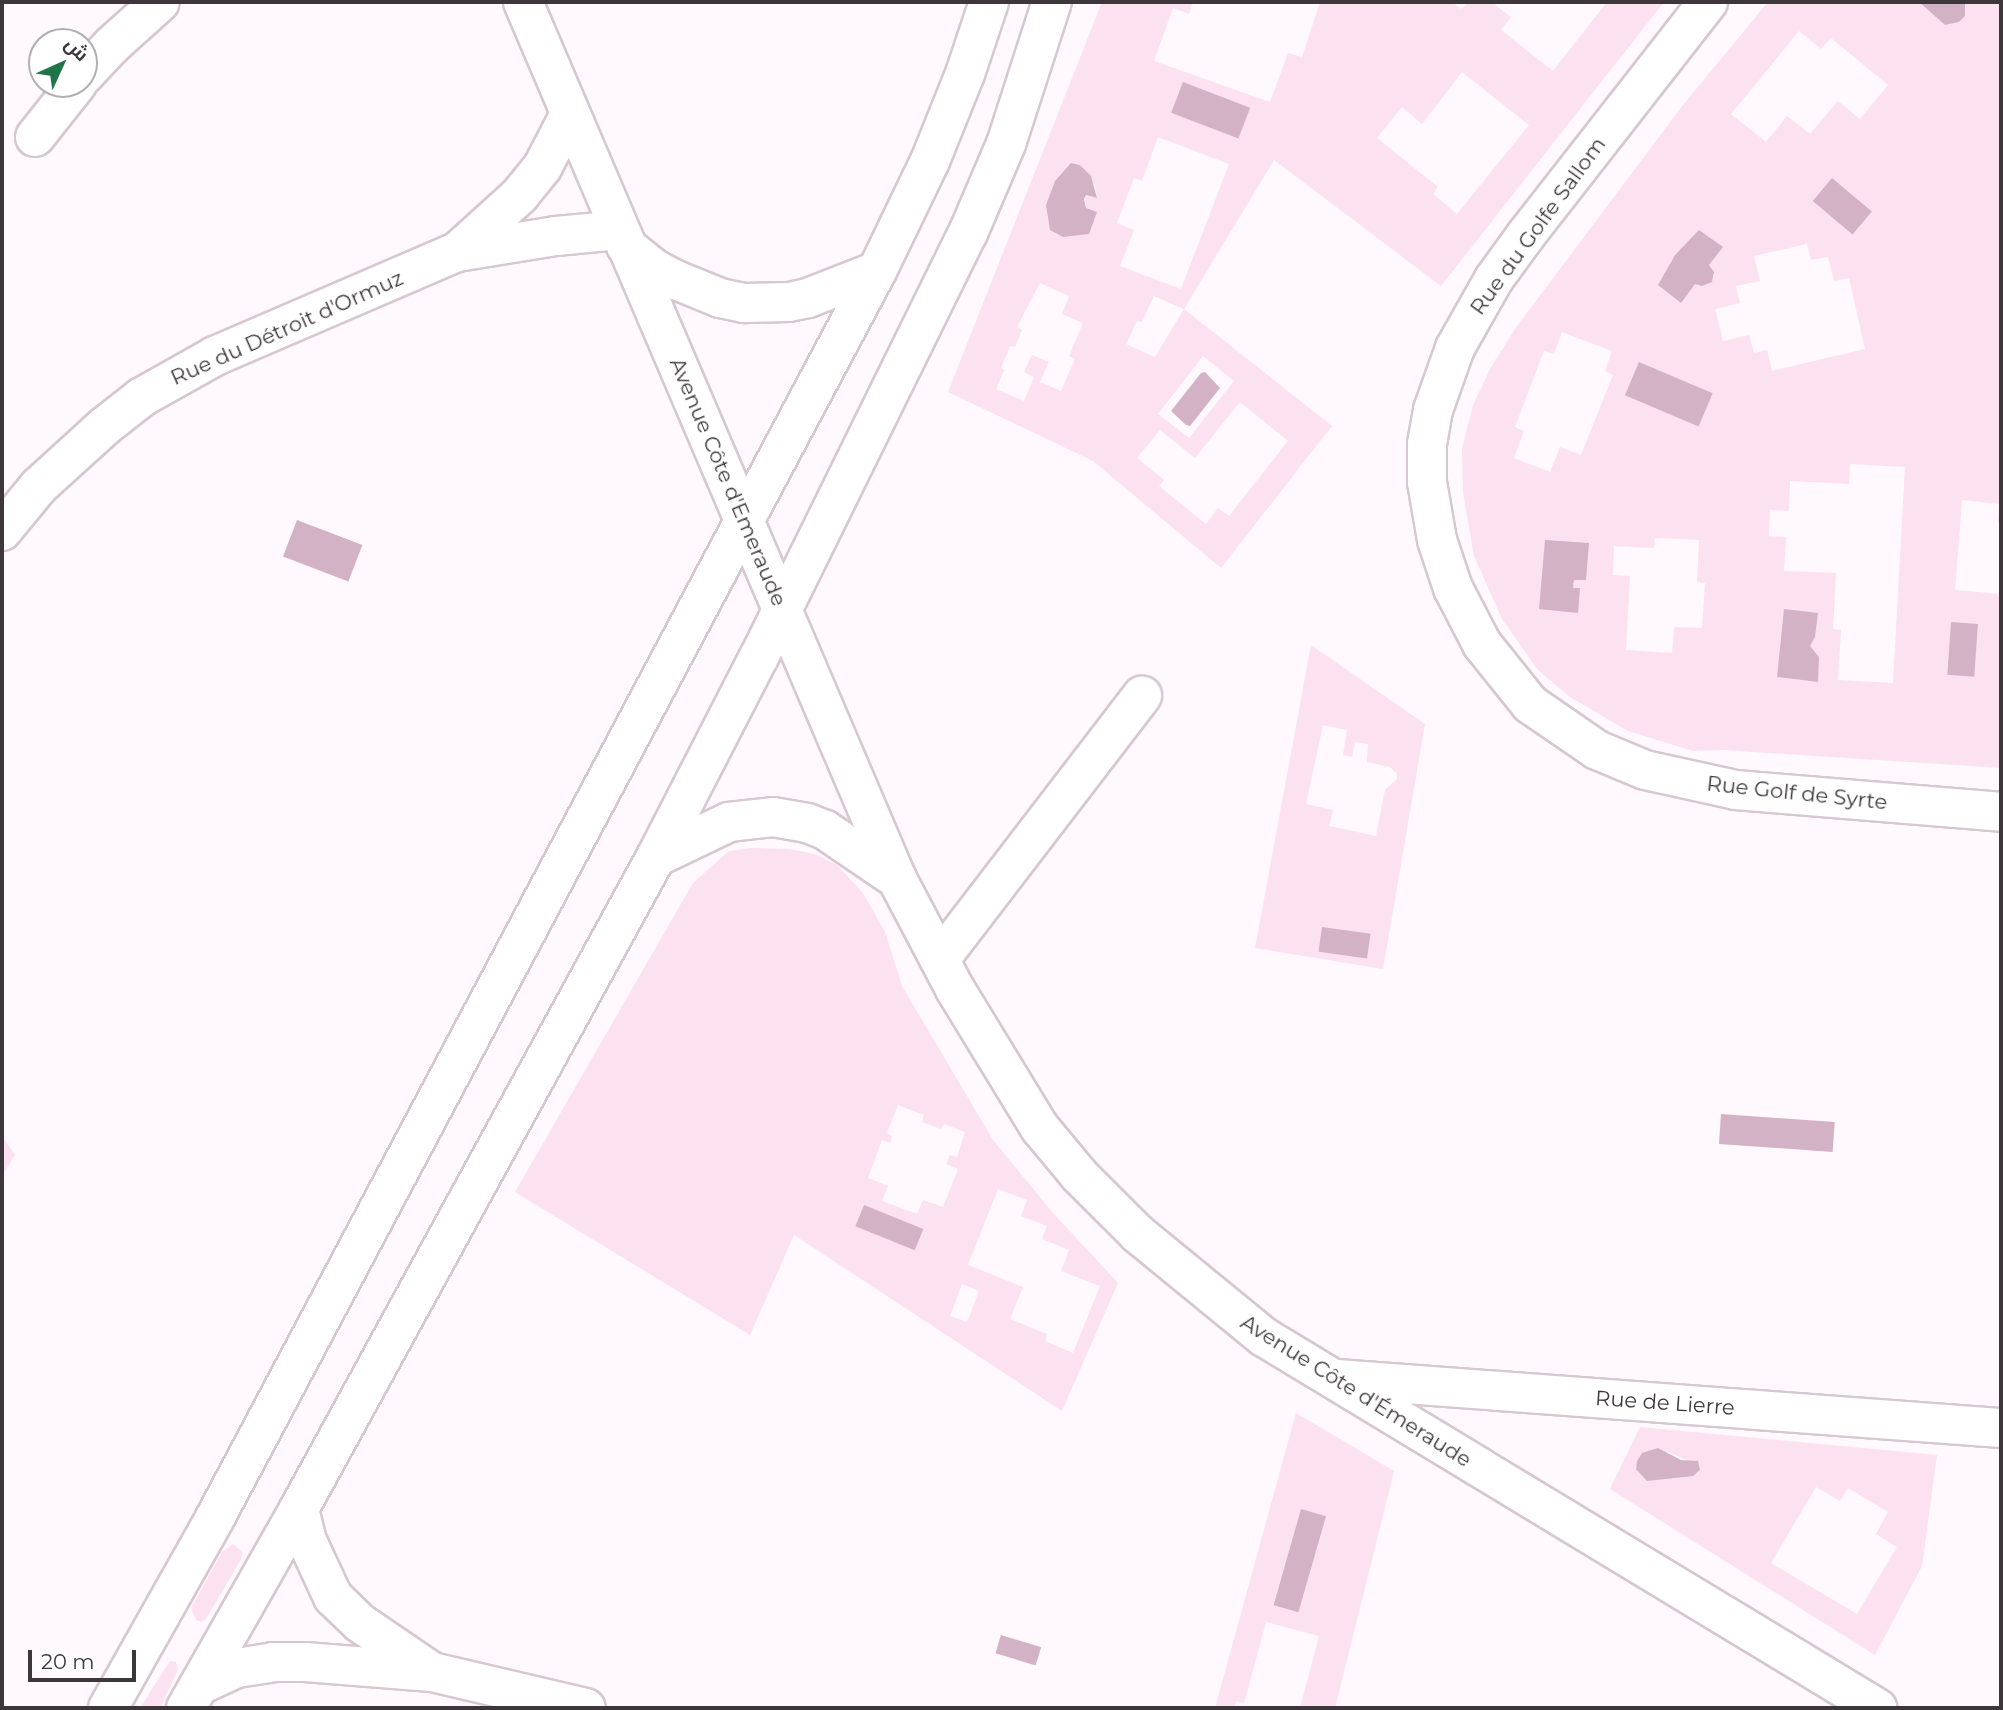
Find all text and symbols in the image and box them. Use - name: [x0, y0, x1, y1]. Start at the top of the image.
- north arrow: [28, 28, 98, 98]
- text: ش: [60, 32, 94, 66]
- street label: Rue du Golfe Sallom: [1465, 132, 1611, 320]
- street label: Rue du Détroit d'Ormuz: [167, 265, 407, 391]
- street label: Avenue Côte d'Emeraude: [664, 354, 792, 610]
- street label: Rue Golf de Syrte: [1705, 771, 1889, 815]
- street label: Avenue Côte d'Émeraude: [1236, 1310, 1476, 1472]
- street label: Rue de Lierre: [1594, 1386, 1736, 1420]
- scale bar: [32, 1636, 140, 1680]
- text: 20 m: [41, 1649, 95, 1674]

